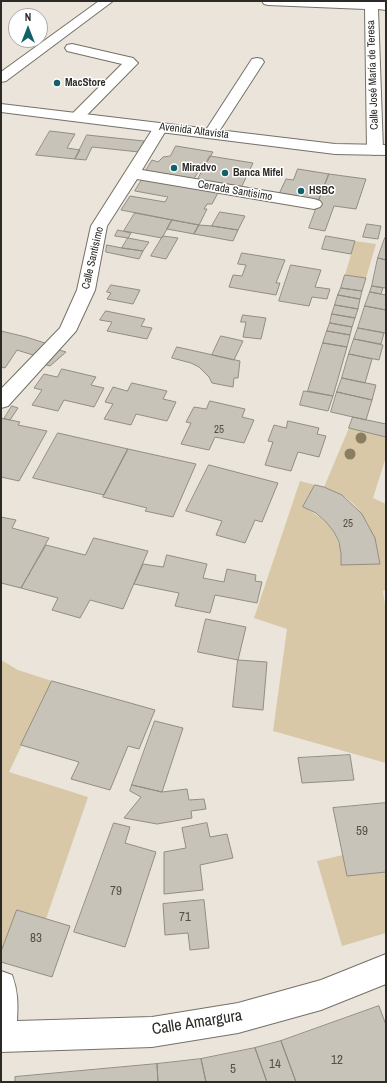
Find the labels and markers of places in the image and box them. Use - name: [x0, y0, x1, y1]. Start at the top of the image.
- place label: MacStore: [65, 76, 106, 90]
- marker: MacStore: [52, 78, 62, 88]
- place label: Miradvo: [182, 161, 217, 175]
- marker: Miradvo: [169, 163, 179, 173]
- place label: Banca Mifel: [233, 166, 283, 180]
- marker: Banca Mifel: [220, 168, 230, 178]
- place label: HSBC: [309, 184, 335, 198]
- marker: HSBC: [296, 186, 306, 196]

